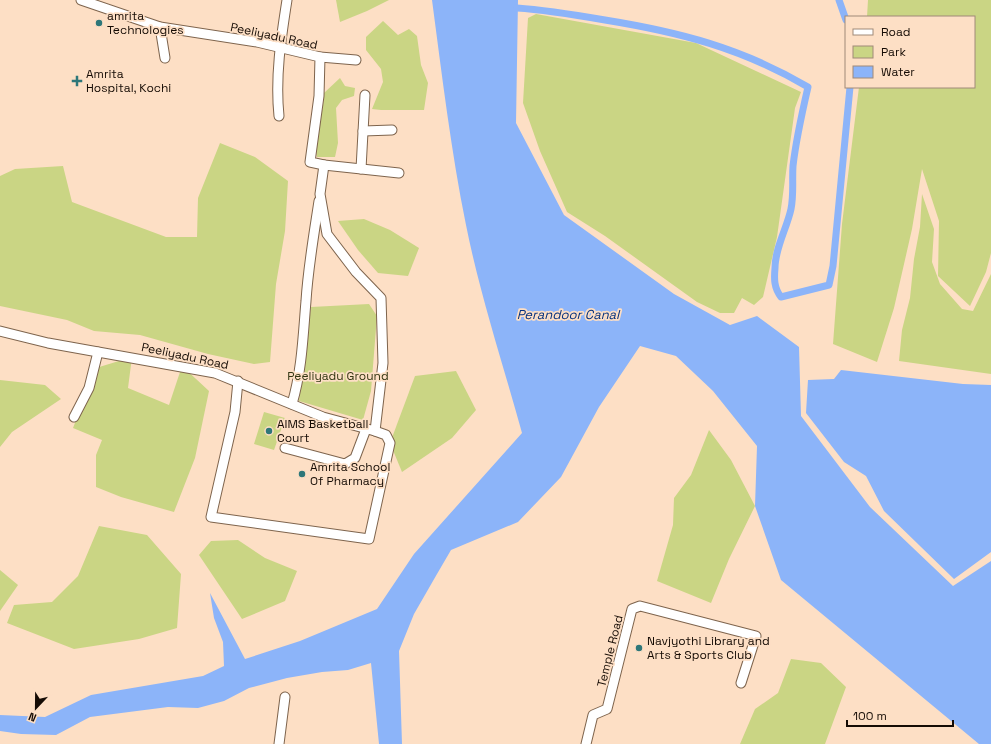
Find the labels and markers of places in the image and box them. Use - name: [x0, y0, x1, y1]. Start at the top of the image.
- place label: amrita Technologies: [107, 8, 184, 38]
- marker: amrita Technologies: [94, 18, 104, 28]
- place label: Amrita Hospital, Kochi: [86, 66, 171, 96]
- marker: Amrita Hospital, Kochi: [71, 75, 83, 87]
- place label: AIMS Basketball Court: [277, 416, 368, 446]
- marker: AIMS Basketball Court: [264, 426, 274, 436]
- place label: Amrita School Of Pharmacy: [310, 459, 390, 489]
- marker: Amrita School Of Pharmacy: [297, 469, 307, 479]
- place label: Navjyothi Library and Arts & Sports Club: [647, 633, 770, 663]
- marker: Navjyothi Library and Arts & Sports Club: [634, 643, 644, 653]

